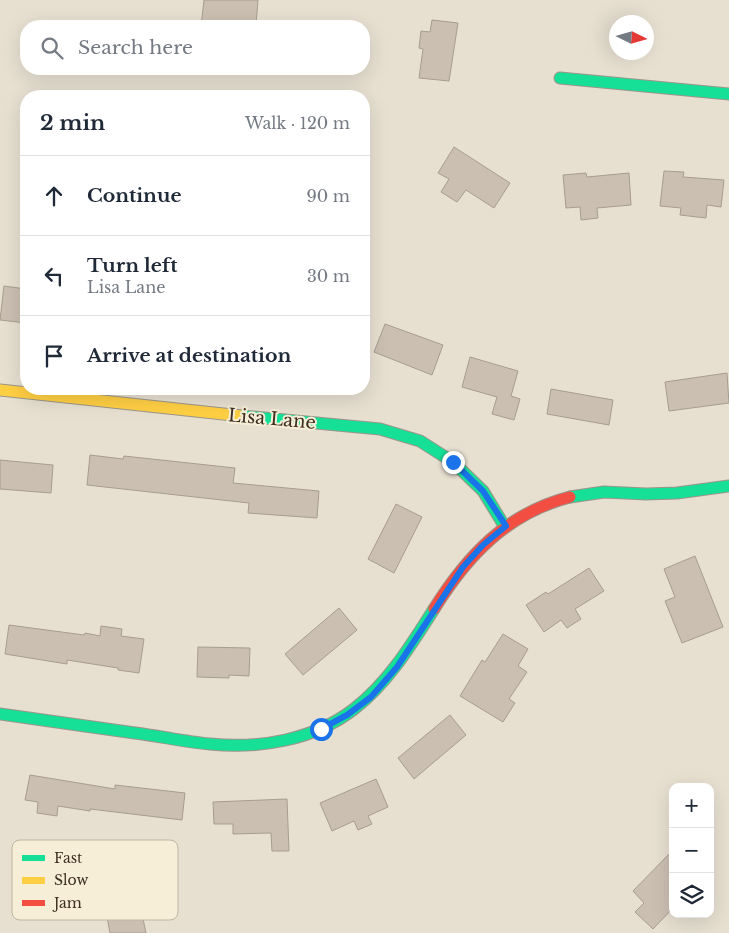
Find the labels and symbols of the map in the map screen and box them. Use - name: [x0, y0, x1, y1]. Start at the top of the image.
- north arrow: [609, 15, 654, 60]
- street label: Lisa Lane: [227, 404, 317, 434]
- route end: [442, 451, 465, 474]
- route start: [310, 718, 333, 741]
- legend: [12, 840, 178, 920]
- text: Fast: [54, 849, 83, 867]
- text: Slow: [54, 871, 88, 889]
- text: Jam: [52, 894, 82, 912]

